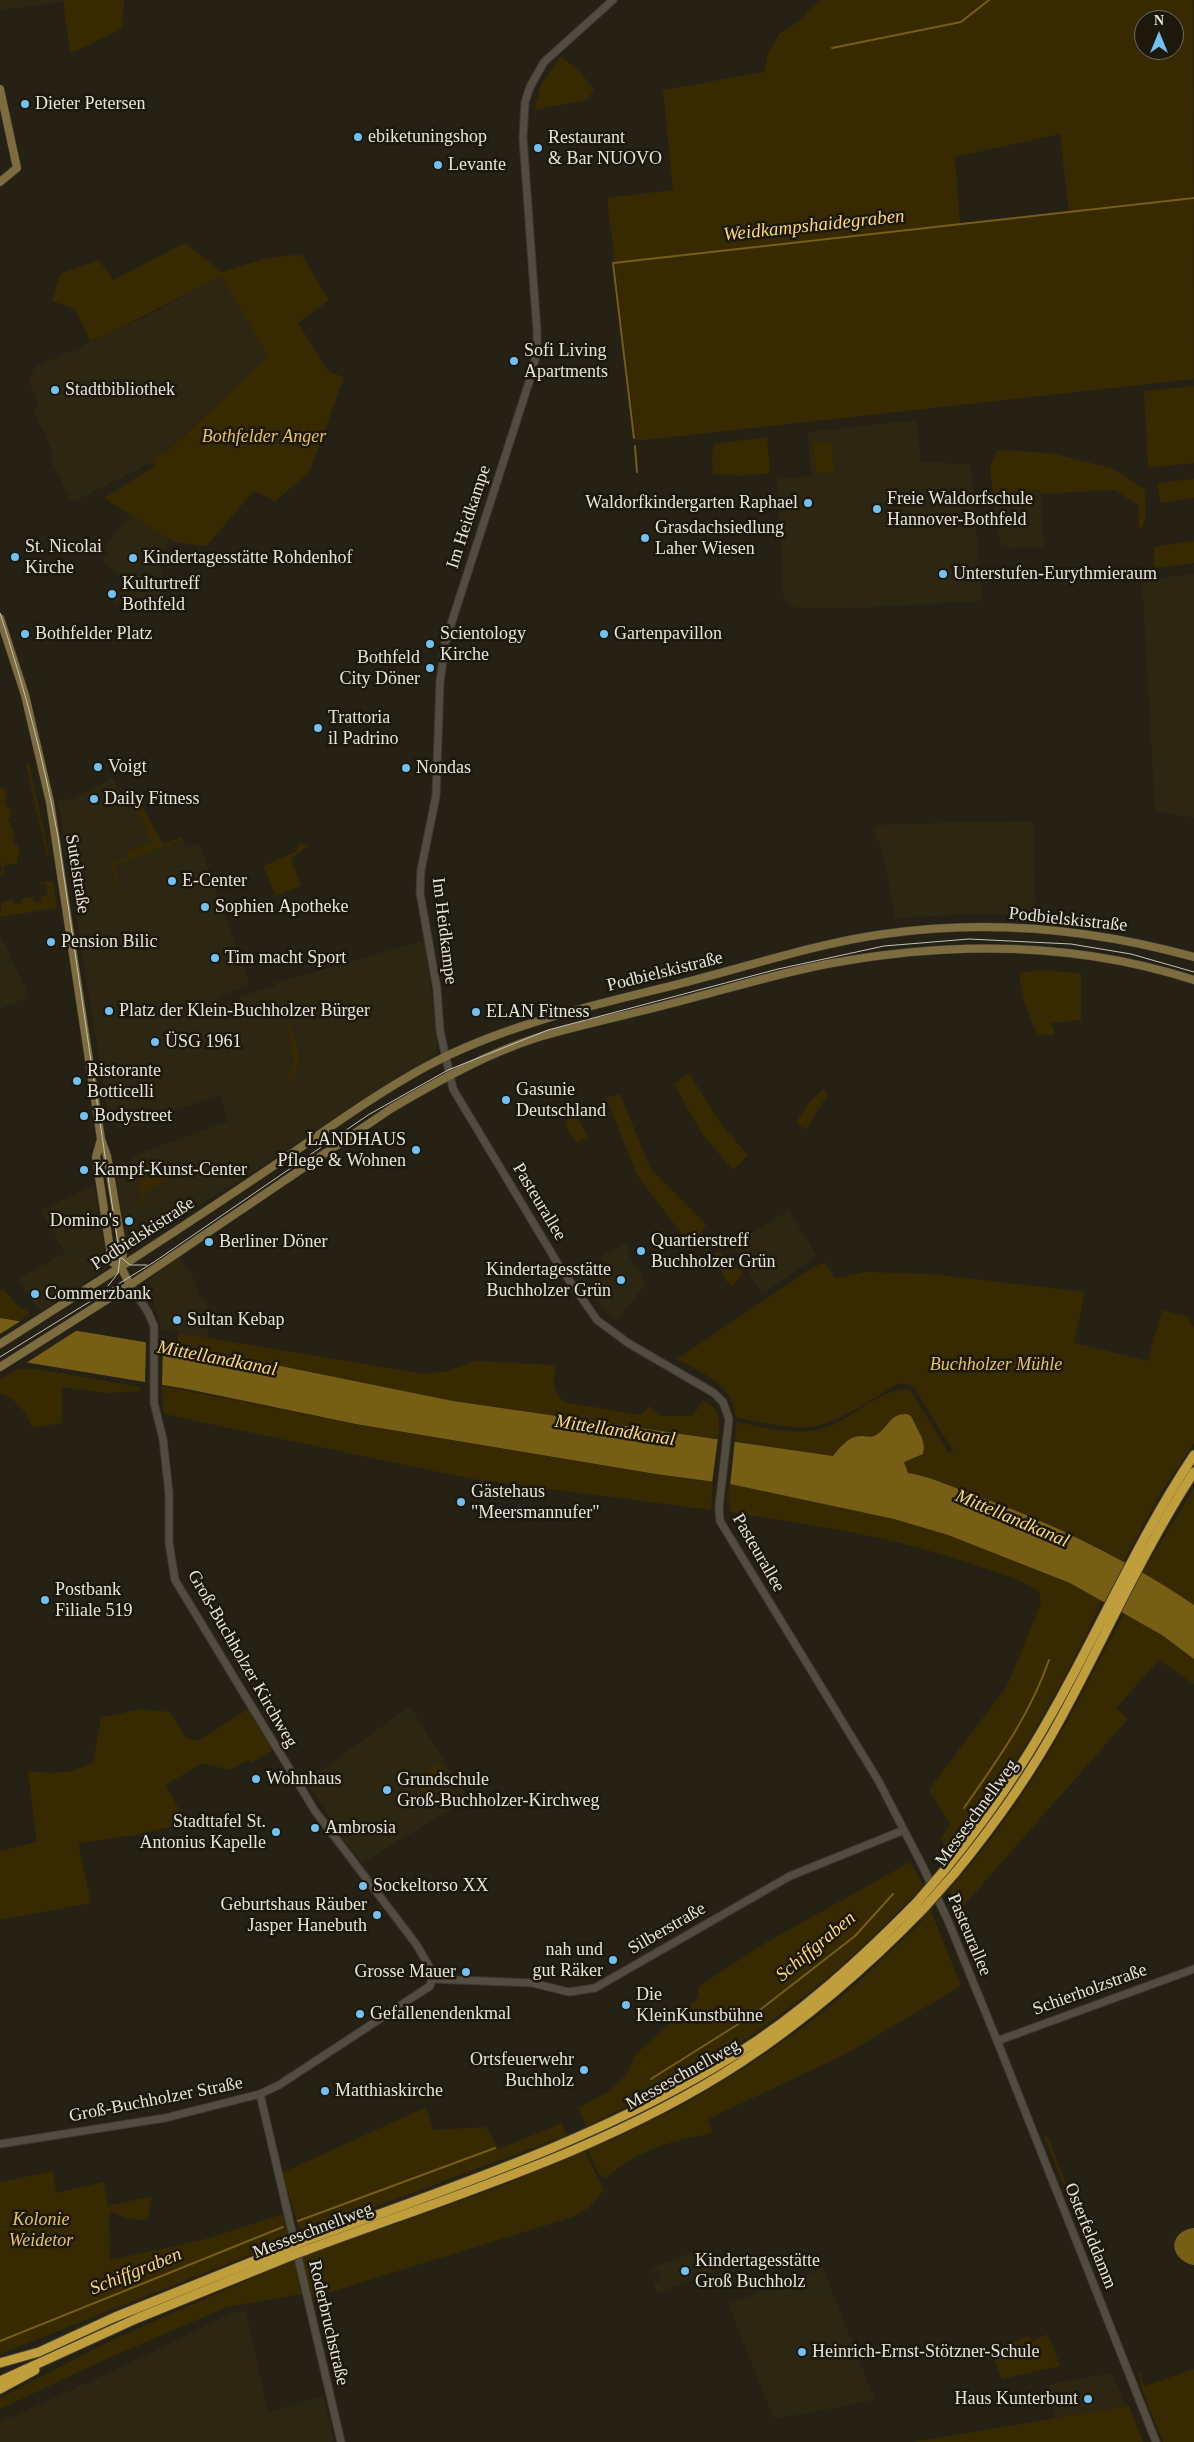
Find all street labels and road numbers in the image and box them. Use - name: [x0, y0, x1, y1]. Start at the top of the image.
- street label: Im Heidkampe: [442, 463, 496, 571]
- street label: Sutelstraße: [60, 833, 94, 915]
- street label: Im Heidkampe: [427, 876, 461, 986]
- street label: Podbielskistraße: [1008, 903, 1128, 937]
- street label: Podbielskistraße: [605, 947, 725, 997]
- street label: Pasteurallee: [507, 1159, 571, 1245]
- street label: Podbielskistraße: [87, 1193, 199, 1275]
- street label: Pasteurallee: [727, 1510, 789, 1596]
- street label: Groß-Buchholzer Kirchweg: [182, 1566, 302, 1752]
- street label: Messeschnellweg: [931, 1755, 1023, 1871]
- street label: Pasteurallee: [942, 1891, 996, 1979]
- street label: Silberstraße: [624, 1898, 710, 1960]
- street label: Schierholzstraße: [1030, 1959, 1150, 2021]
- street label: Messeschnellweg: [622, 2035, 744, 2115]
- street label: Groß-Buchholzer Straße: [67, 2073, 245, 2127]
- street label: Osterfelddamm: [1059, 2180, 1121, 2292]
- street label: Messeschnellweg: [250, 2198, 376, 2264]
- street label: Roderbruchstraße: [303, 2258, 353, 2388]

